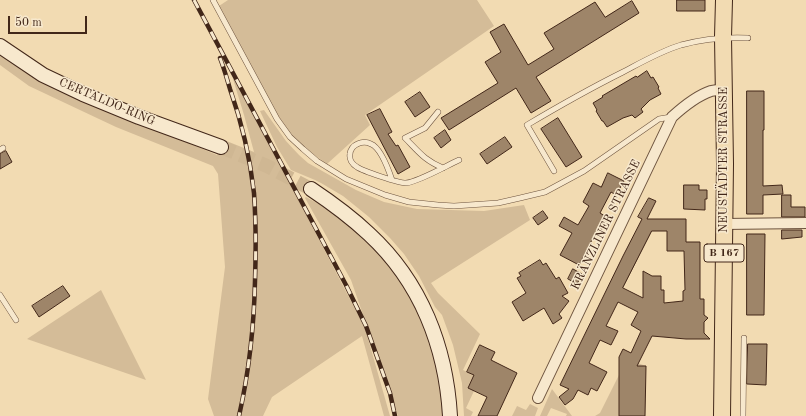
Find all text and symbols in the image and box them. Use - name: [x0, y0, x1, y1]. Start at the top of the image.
- scale bar: [10, 8, 89, 34]
- text: 50 m: [15, 17, 42, 29]
- street label: CERTALDO-RING: [57, 75, 157, 129]
- street label: NEUSTÄDTER STRASSE: [717, 87, 731, 233]
- street label: KRÄNZLINER STRASSE: [568, 158, 644, 292]
- road number: B 167: [704, 244, 744, 262]

